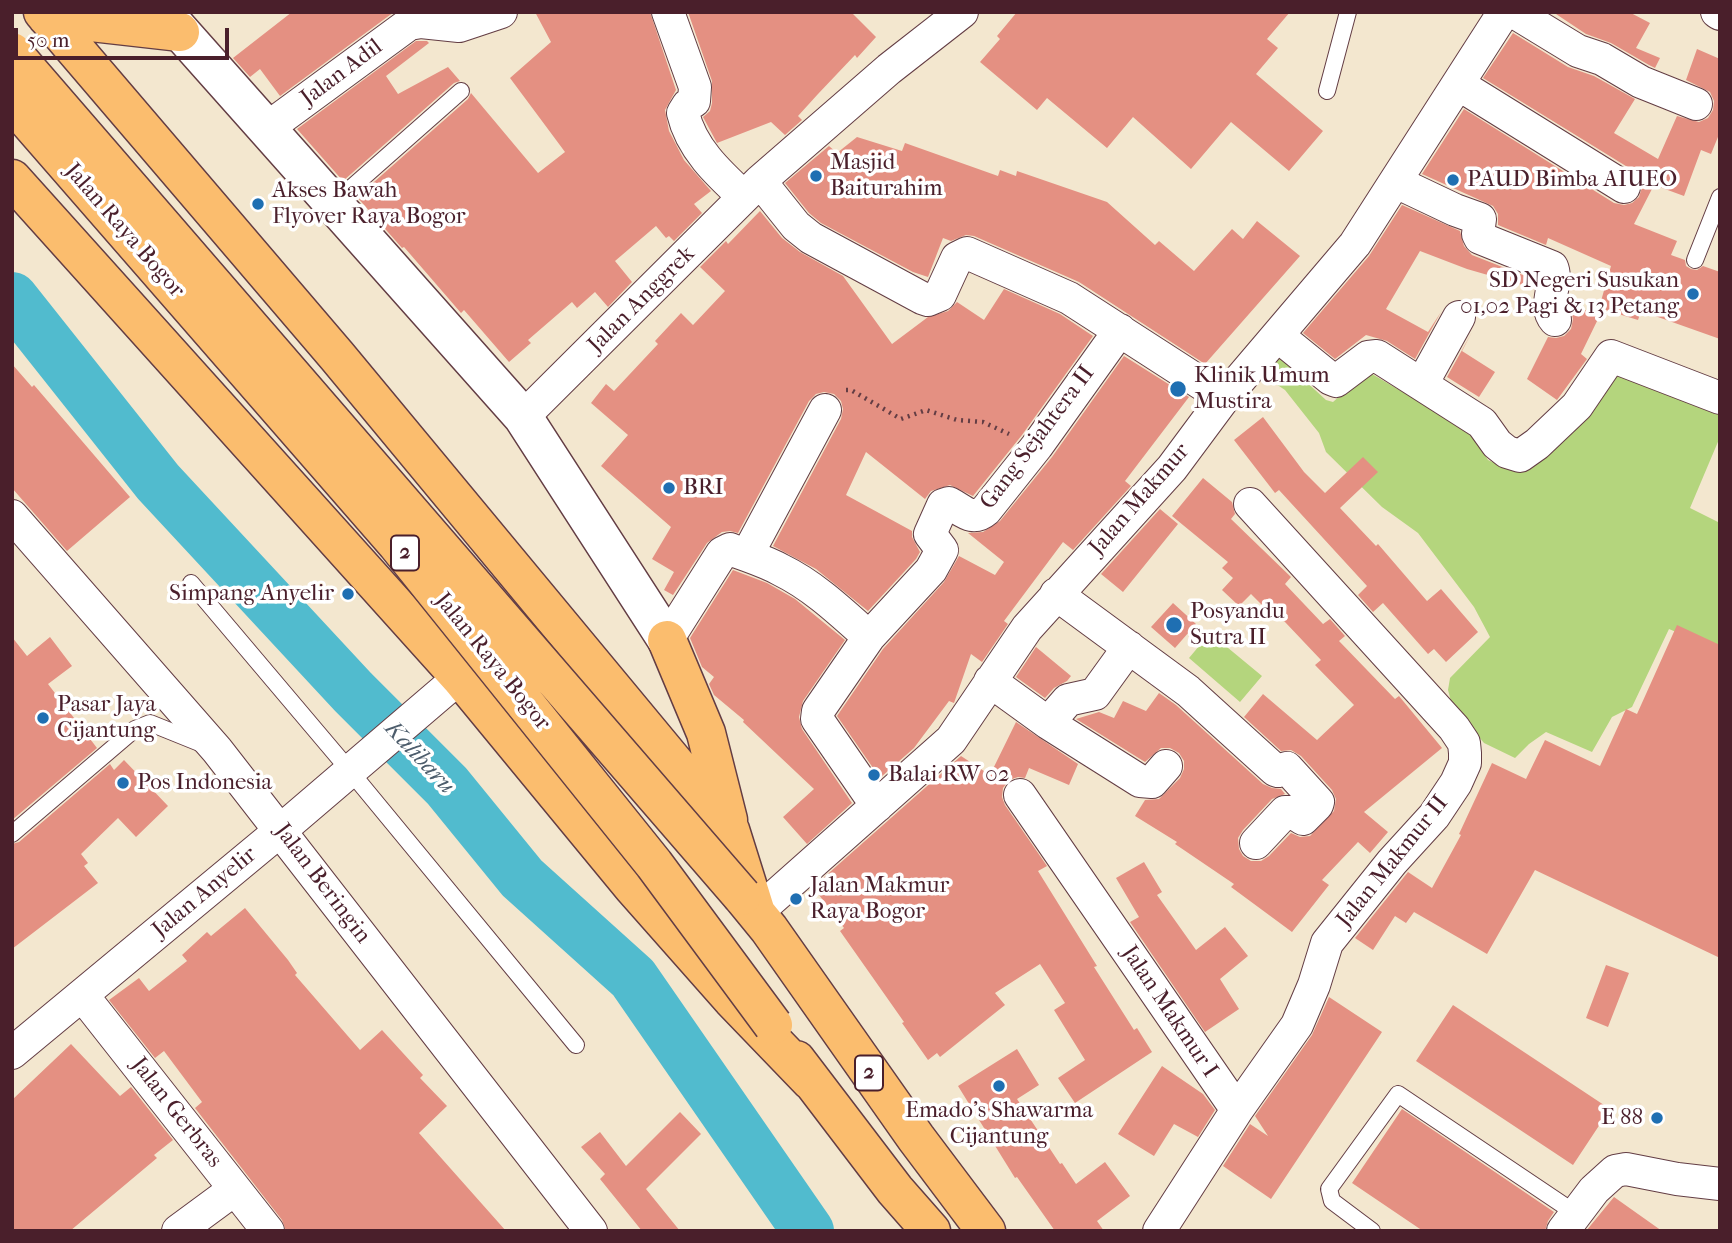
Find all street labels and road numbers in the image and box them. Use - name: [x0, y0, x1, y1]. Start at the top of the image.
- street label: Jalan Adil: [296, 33, 388, 113]
- street label: Jalan Raya Bogor: [58, 158, 190, 304]
- street label: Jalan Anggrek: [583, 241, 701, 359]
- street label: Gang Sejahtera II: [975, 361, 1101, 515]
- street label: Jalan Makmur: [1084, 438, 1196, 562]
- road number: 2: [391, 536, 419, 570]
- street label: Jalan Raya Bogor: [428, 588, 556, 736]
- street label: Jalan Makmur II: [1331, 790, 1455, 934]
- street label: Jalan Beringin: [268, 819, 376, 949]
- street label: Jalan Anyelir: [147, 841, 263, 945]
- street label: Jalan Makmur I: [1115, 941, 1223, 1083]
- street label: Jalan Gerbras: [124, 1052, 228, 1174]
- road number: 2: [855, 1056, 883, 1090]

